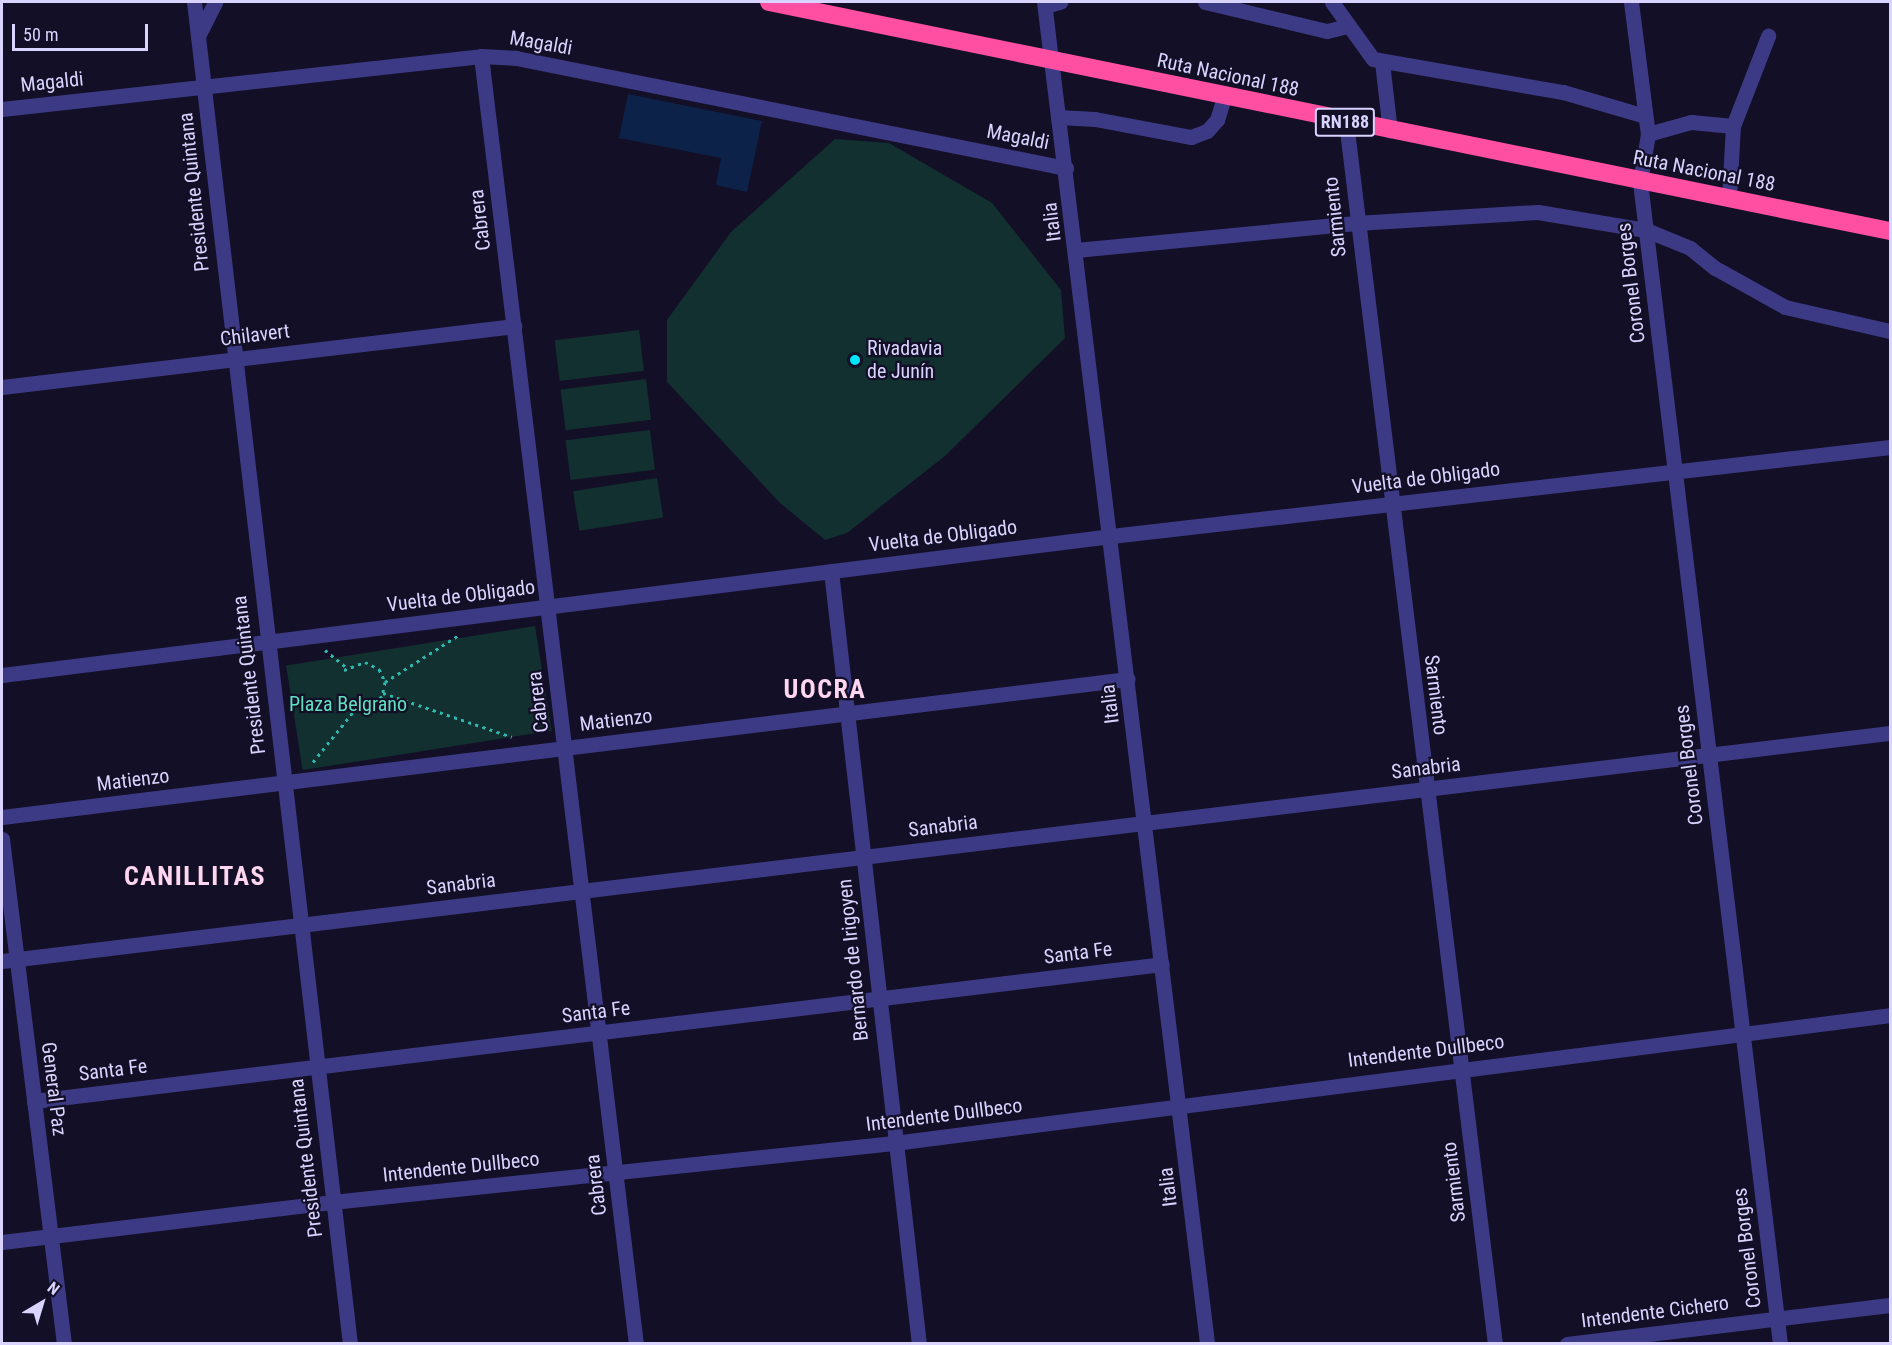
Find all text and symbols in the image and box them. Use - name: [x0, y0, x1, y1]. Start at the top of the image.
- scale bar: [15, 12, 152, 50]
- text: 50 m: [23, 24, 58, 45]
- street label: Magaldi: [508, 26, 574, 60]
- street label: Ruta Nacional 188: [1155, 48, 1301, 102]
- street label: Magaldi: [19, 67, 85, 97]
- road number: RN188: [1314, 107, 1376, 137]
- street label: Presidente Quintana: [174, 111, 214, 273]
- street label: Magaldi: [985, 119, 1051, 155]
- street label: Ruta Nacional 188: [1631, 145, 1777, 197]
- street label: Sarmiento: [1319, 176, 1351, 258]
- street label: Cabrera: [464, 188, 496, 252]
- street label: Italia: [1038, 201, 1066, 243]
- street label: Coronel Borges: [1612, 222, 1650, 344]
- street label: Chilavert: [219, 319, 291, 351]
- place label: Rivadavia de Junín: [867, 336, 942, 383]
- marker: Rivadavia de Junín: [848, 353, 862, 367]
- street label: Vuelta de Obligado: [1351, 457, 1501, 499]
- street label: Vuelta de Obligado: [868, 515, 1018, 557]
- street label: Vuelta de Obligado: [386, 575, 536, 617]
- street label: Presidente Quintana: [227, 594, 271, 756]
- street label: Sarmiento: [1419, 654, 1453, 736]
- street label: Cabrera: [522, 670, 554, 734]
- district label: UOCRA: [784, 674, 866, 706]
- street label: Italia: [1096, 683, 1124, 725]
- park label: Plaza Belgrano: [289, 692, 407, 716]
- street label: Matienzo: [578, 704, 654, 736]
- street label: Coronel Borges: [1670, 704, 1708, 826]
- street label: Sanabria: [1390, 752, 1462, 784]
- street label: Matienzo: [95, 764, 171, 796]
- street label: Sanabria: [907, 810, 979, 842]
- district label: CANILLITAS: [124, 861, 266, 893]
- street label: Sanabria: [425, 868, 497, 900]
- street label: Bernardo de Irigoyen: [833, 878, 873, 1042]
- street label: Santa Fe: [1043, 937, 1113, 969]
- street label: Santa Fe: [561, 996, 631, 1028]
- street label: Intendente Dullbeco: [1346, 1030, 1506, 1072]
- street label: General Paz: [36, 1041, 72, 1137]
- street label: Santa Fe: [78, 1054, 148, 1086]
- street label: Presidente Quintana: [284, 1077, 328, 1239]
- street label: Intendente Dullbeco: [864, 1094, 1024, 1136]
- street label: Sarmiento: [1437, 1141, 1471, 1223]
- street label: Intendente Dullbeco: [382, 1147, 540, 1187]
- street label: Cabrera: [580, 1153, 612, 1217]
- street label: Italia: [1154, 1166, 1182, 1208]
- street label: Coronel Borges: [1728, 1187, 1766, 1309]
- north arrow: [12, 1273, 72, 1333]
- text: N: [44, 1278, 63, 1299]
- street label: Intendente Cichero: [1580, 1291, 1730, 1333]

